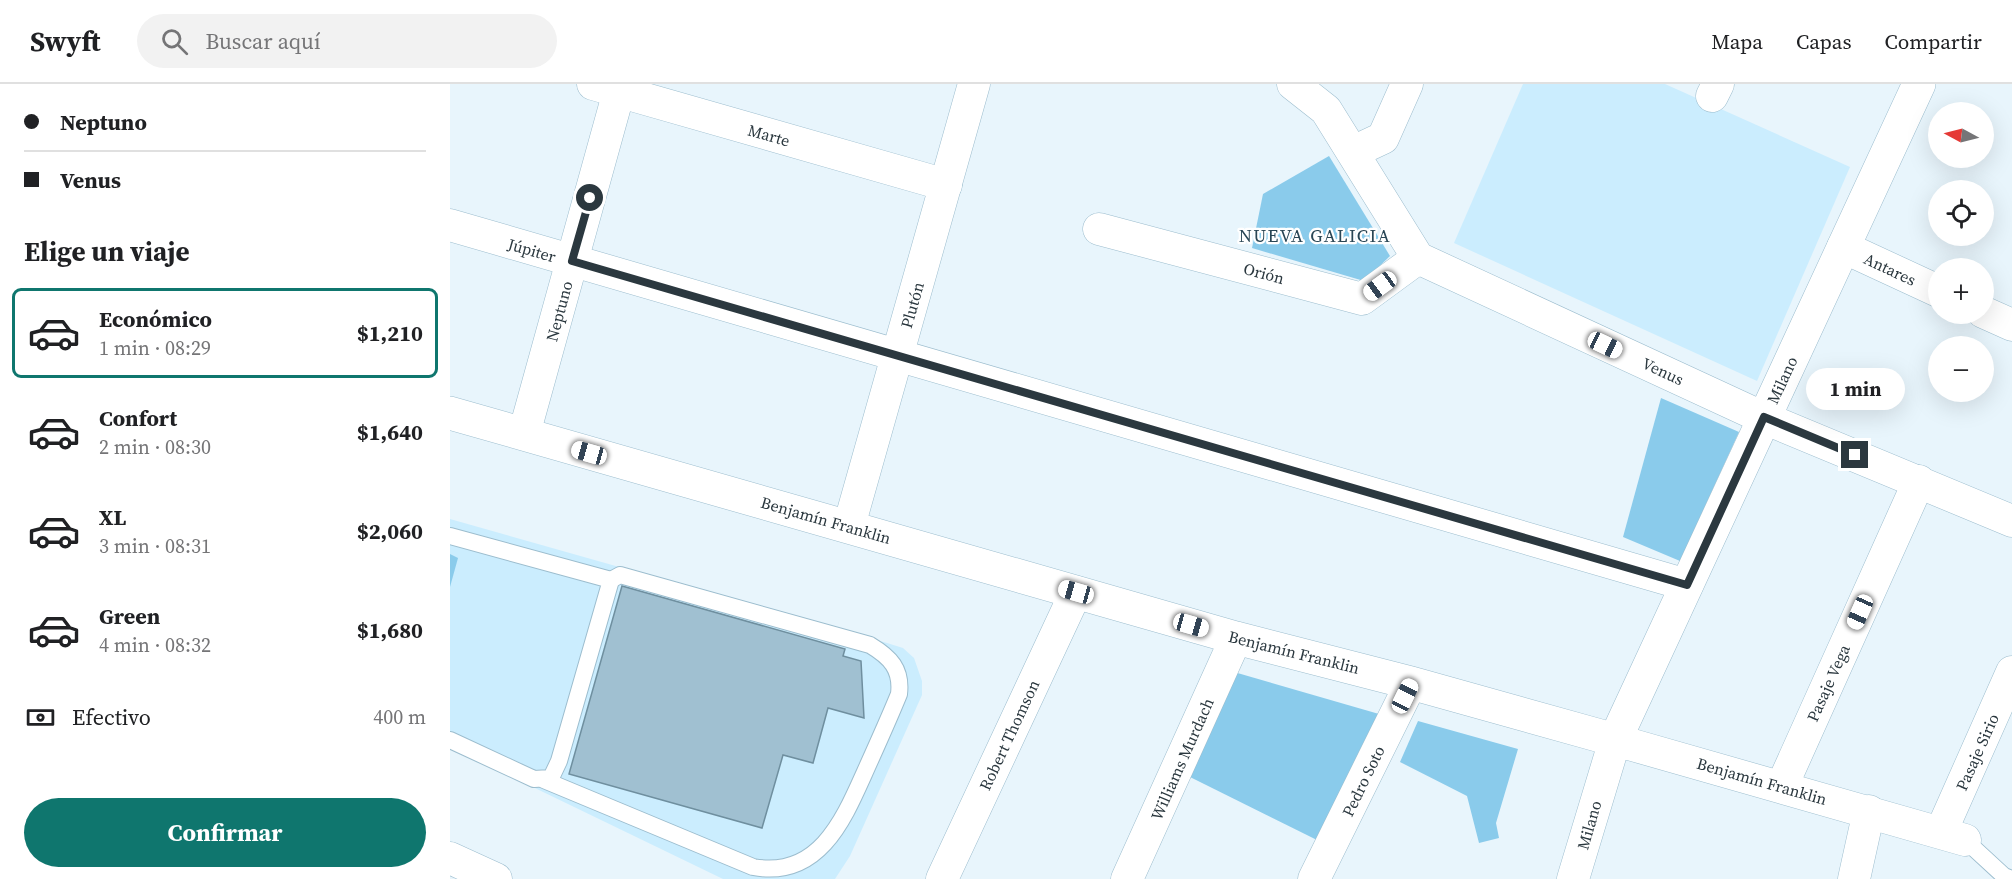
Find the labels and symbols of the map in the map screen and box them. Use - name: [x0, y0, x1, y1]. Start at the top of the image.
- north arrow: [1928, 102, 1994, 168]
- street label: Marte: [745, 119, 793, 151]
- route start: [576, 184, 603, 211]
- district label: NUEVA GALICIA: [1239, 223, 1391, 248]
- street label: Júpiter: [505, 232, 559, 267]
- street label: Antares: [1860, 247, 1920, 291]
- street label: Orión: [1241, 257, 1287, 289]
- car: [1360, 268, 1400, 304]
- street label: Neptuno: [540, 278, 578, 344]
- street label: Plutón: [895, 279, 929, 331]
- car: [1585, 329, 1625, 361]
- street label: Venus: [1639, 352, 1687, 390]
- street label: Milano: [1761, 352, 1803, 407]
- callout: 1 min: [1806, 368, 1904, 410]
- car: [569, 439, 609, 467]
- route end: [1841, 441, 1868, 468]
- street label: Benjamín Franklin: [758, 491, 894, 549]
- car: [1056, 578, 1096, 606]
- car: [1844, 592, 1876, 632]
- car: [1171, 611, 1211, 639]
- street label: Benjamín Franklin: [1226, 625, 1362, 679]
- street label: Pasaje Vega: [1801, 640, 1855, 725]
- street label: Robert Thomson: [974, 676, 1044, 794]
- car: [1389, 676, 1421, 716]
- street label: Williams Murdach: [1145, 694, 1219, 824]
- street label: Pasaje Sirio: [1950, 710, 2004, 794]
- street label: Pedro Soto: [1336, 742, 1390, 820]
- street label: Benjamín Franklin: [1694, 752, 1830, 810]
- street label: Milano: [1571, 798, 1607, 852]

